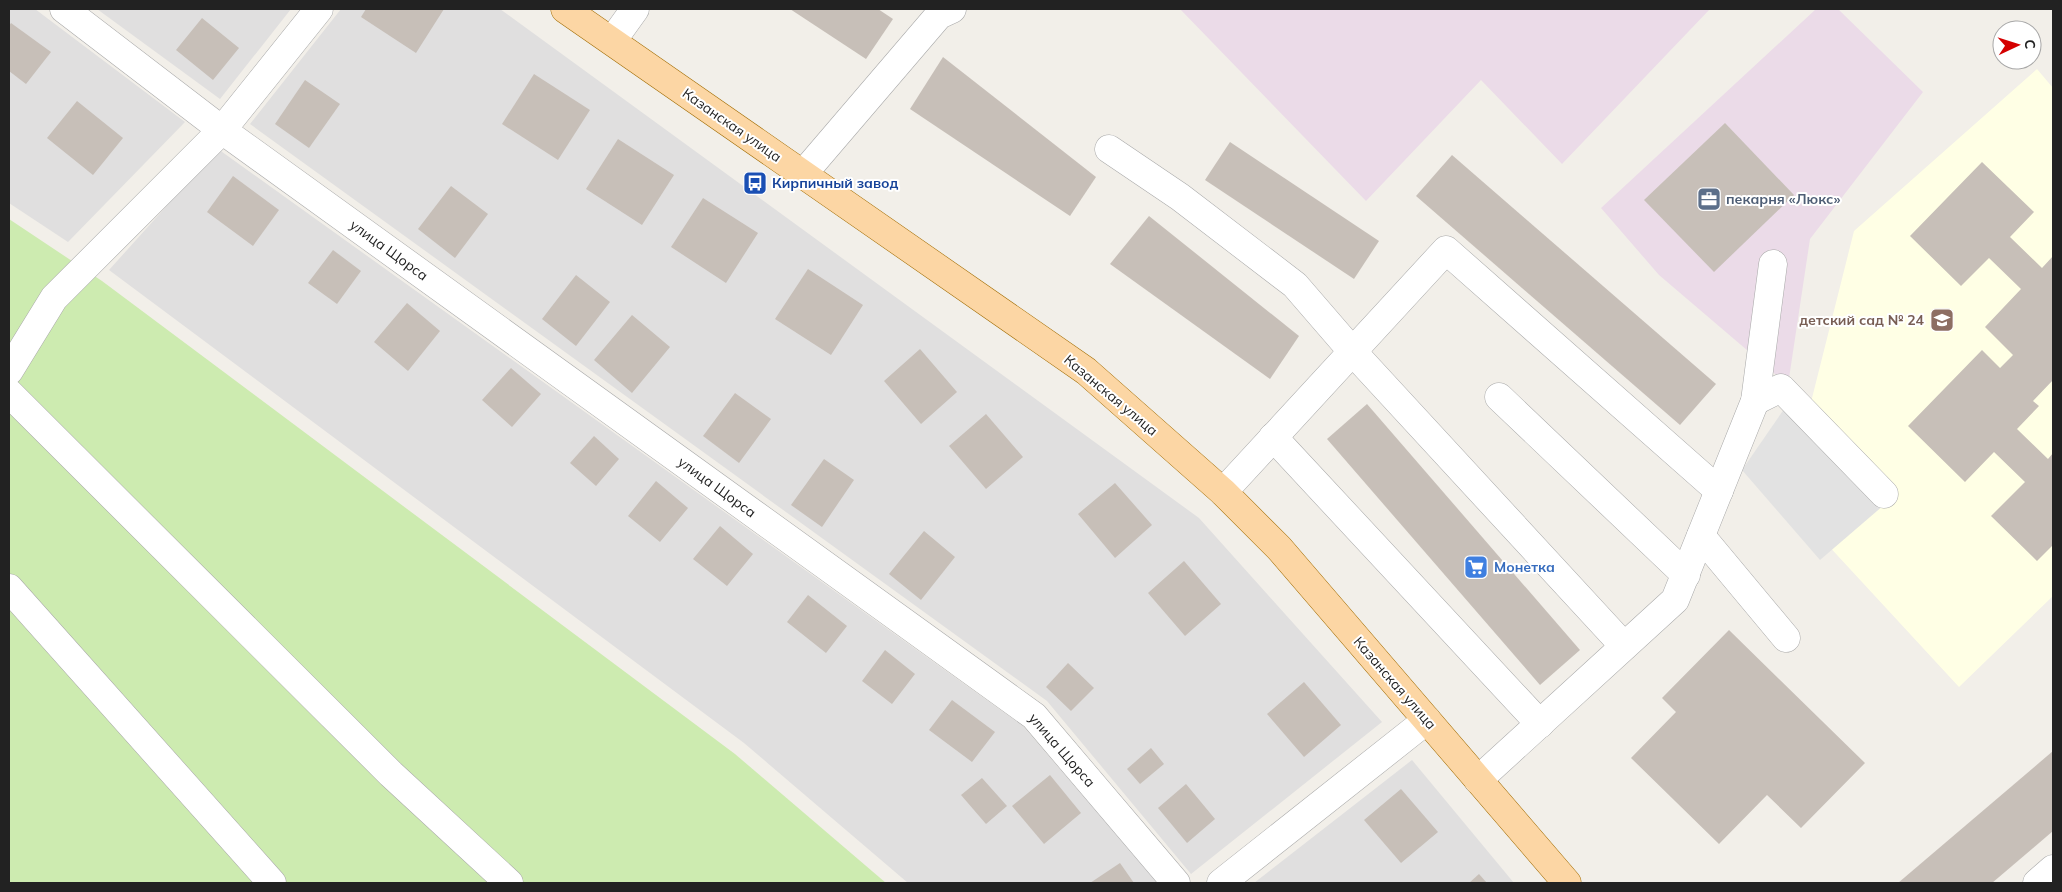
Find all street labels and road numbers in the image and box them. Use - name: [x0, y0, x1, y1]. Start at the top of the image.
- street label: Казанская улица: [679, 84, 785, 166]
- street label: улица Щорса: [346, 216, 432, 284]
- street label: Казанская улица: [1060, 350, 1162, 440]
- street label: улица Щорса: [674, 453, 760, 521]
- street label: Казанская улица: [1350, 633, 1440, 733]
- street label: улица Щорса: [1025, 709, 1099, 791]

